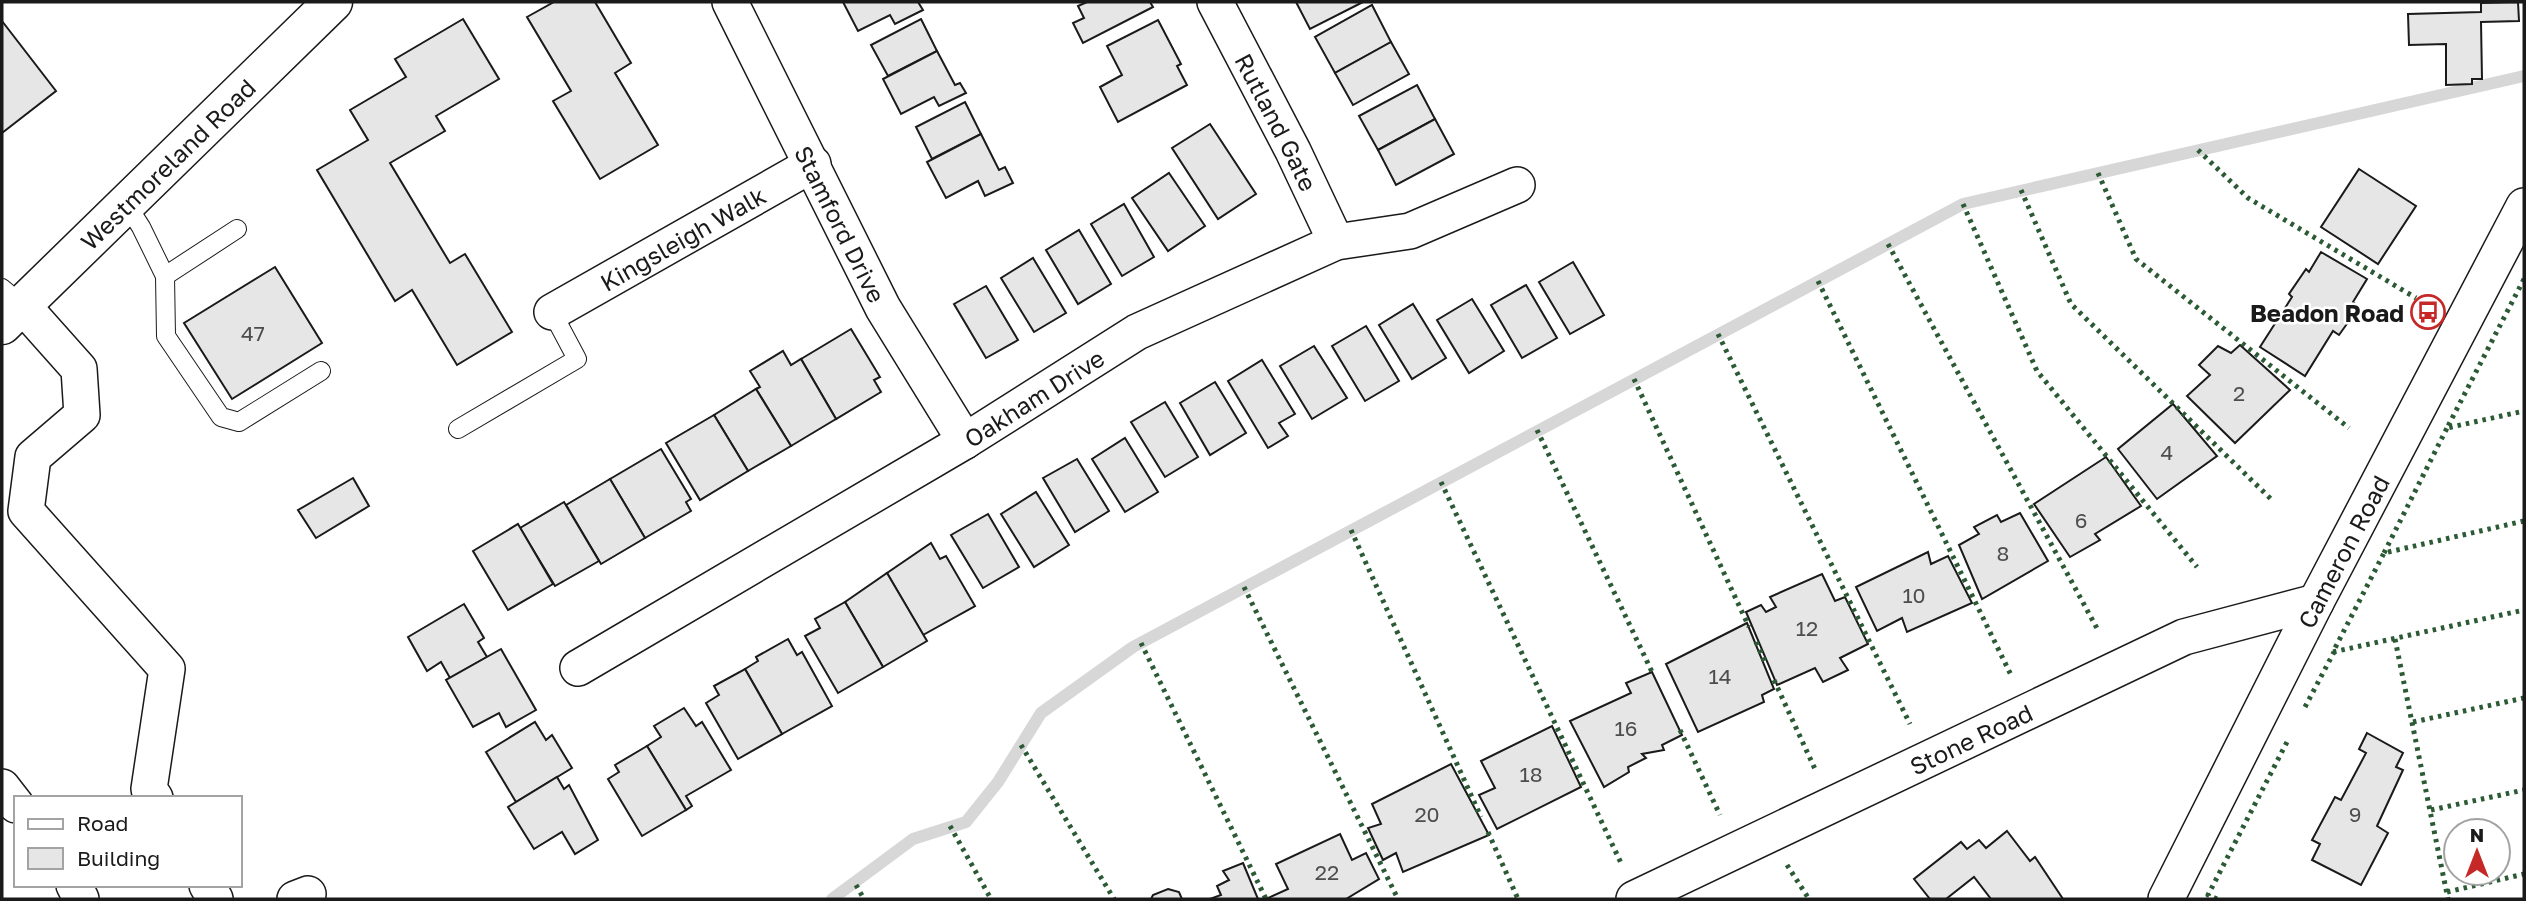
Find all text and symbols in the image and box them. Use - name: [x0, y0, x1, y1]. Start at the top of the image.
- street label: Rutland Gate: [1230, 48, 1324, 195]
- street label: Westmoreland Road: [74, 72, 261, 255]
- street label: Stamford Drive: [790, 141, 892, 307]
- street label: Kingsleigh Walk: [595, 180, 770, 296]
- bus stop icon: Beadon Road: [2409, 293, 2447, 331]
- place label: Beadon Road: [2250, 298, 2404, 327]
- house number: 47: [241, 320, 265, 346]
- street label: Oakham Drive: [958, 342, 1109, 453]
- house number: 2: [2233, 380, 2245, 406]
- house number: 4: [2161, 439, 2173, 465]
- street label: Cameron Road: [2291, 470, 2395, 632]
- house number: 6: [2075, 507, 2087, 533]
- house number: 8: [1997, 540, 2009, 566]
- house number: 10: [1902, 582, 1926, 608]
- house number: 12: [1796, 615, 1818, 641]
- house number: 14: [1709, 663, 1732, 689]
- street label: Stone Road: [1905, 697, 2037, 780]
- house number: 16: [1615, 715, 1637, 741]
- house number: 18: [1520, 761, 1543, 787]
- legend: [14, 796, 242, 887]
- house number: 20: [1414, 801, 1440, 827]
- house number: 9: [2349, 801, 2361, 827]
- text: Road: [77, 810, 128, 836]
- north arrow: [2442, 817, 2512, 887]
- text: N: [2470, 823, 2484, 846]
- text: Building: [77, 845, 160, 871]
- house number: 22: [1315, 859, 1339, 885]

